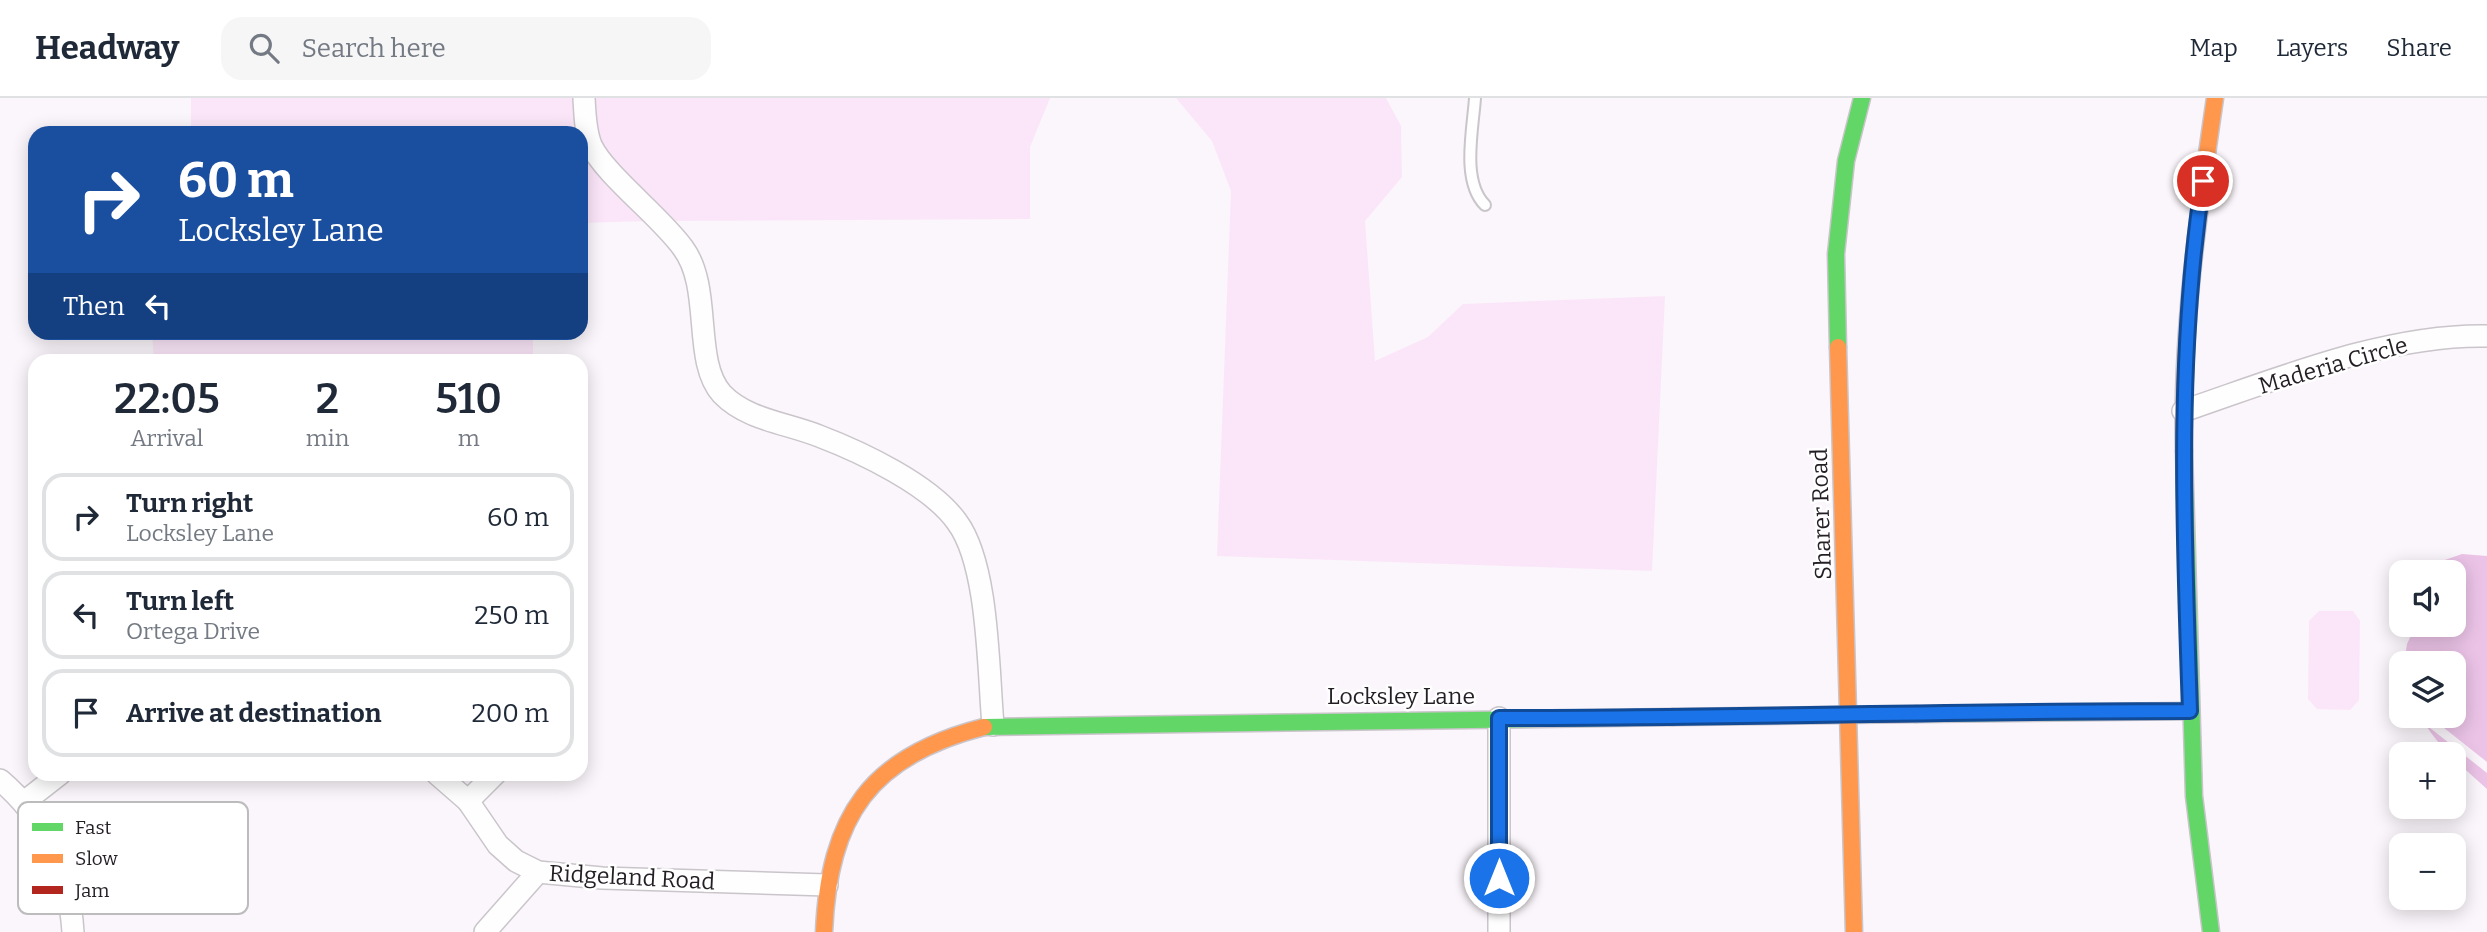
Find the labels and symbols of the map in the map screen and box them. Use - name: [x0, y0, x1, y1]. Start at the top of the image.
- pin: [2173, 151, 2233, 211]
- street label: Maderia Circle: [2255, 330, 2411, 400]
- street label: Sharer Road: [1805, 447, 1837, 580]
- street label: Locksley Lane: [1327, 682, 1475, 710]
- legend: [18, 802, 248, 914]
- text: Fast: [75, 816, 112, 839]
- position arrow: [1462, 841, 1536, 915]
- text: Slow: [75, 847, 118, 870]
- street label: Ridgeland Road: [548, 859, 716, 895]
- text: Jam: [74, 879, 109, 902]

